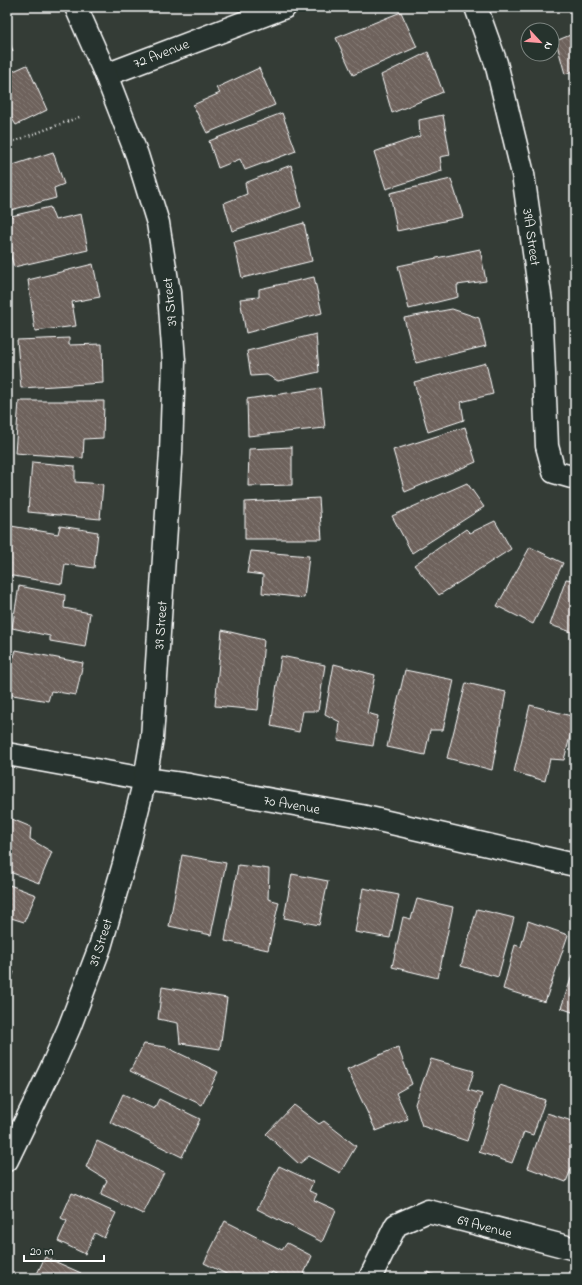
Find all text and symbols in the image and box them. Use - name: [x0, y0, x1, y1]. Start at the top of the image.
- north arrow: [520, 22, 560, 62]
- street label: 72 Avenue: [131, 34, 193, 75]
- text: N: [539, 39, 557, 53]
- street label: 39A Street: [516, 207, 545, 267]
- street label: 39 Street: [157, 276, 183, 327]
- street label: 39 Street: [149, 600, 174, 650]
- street label: 70 Avenue: [262, 790, 322, 821]
- street label: 39 Street: [84, 916, 119, 969]
- street label: 69 Avenue: [455, 1210, 515, 1245]
- scale bar: [24, 1237, 104, 1263]
- text: 20 m: [30, 1243, 53, 1261]

